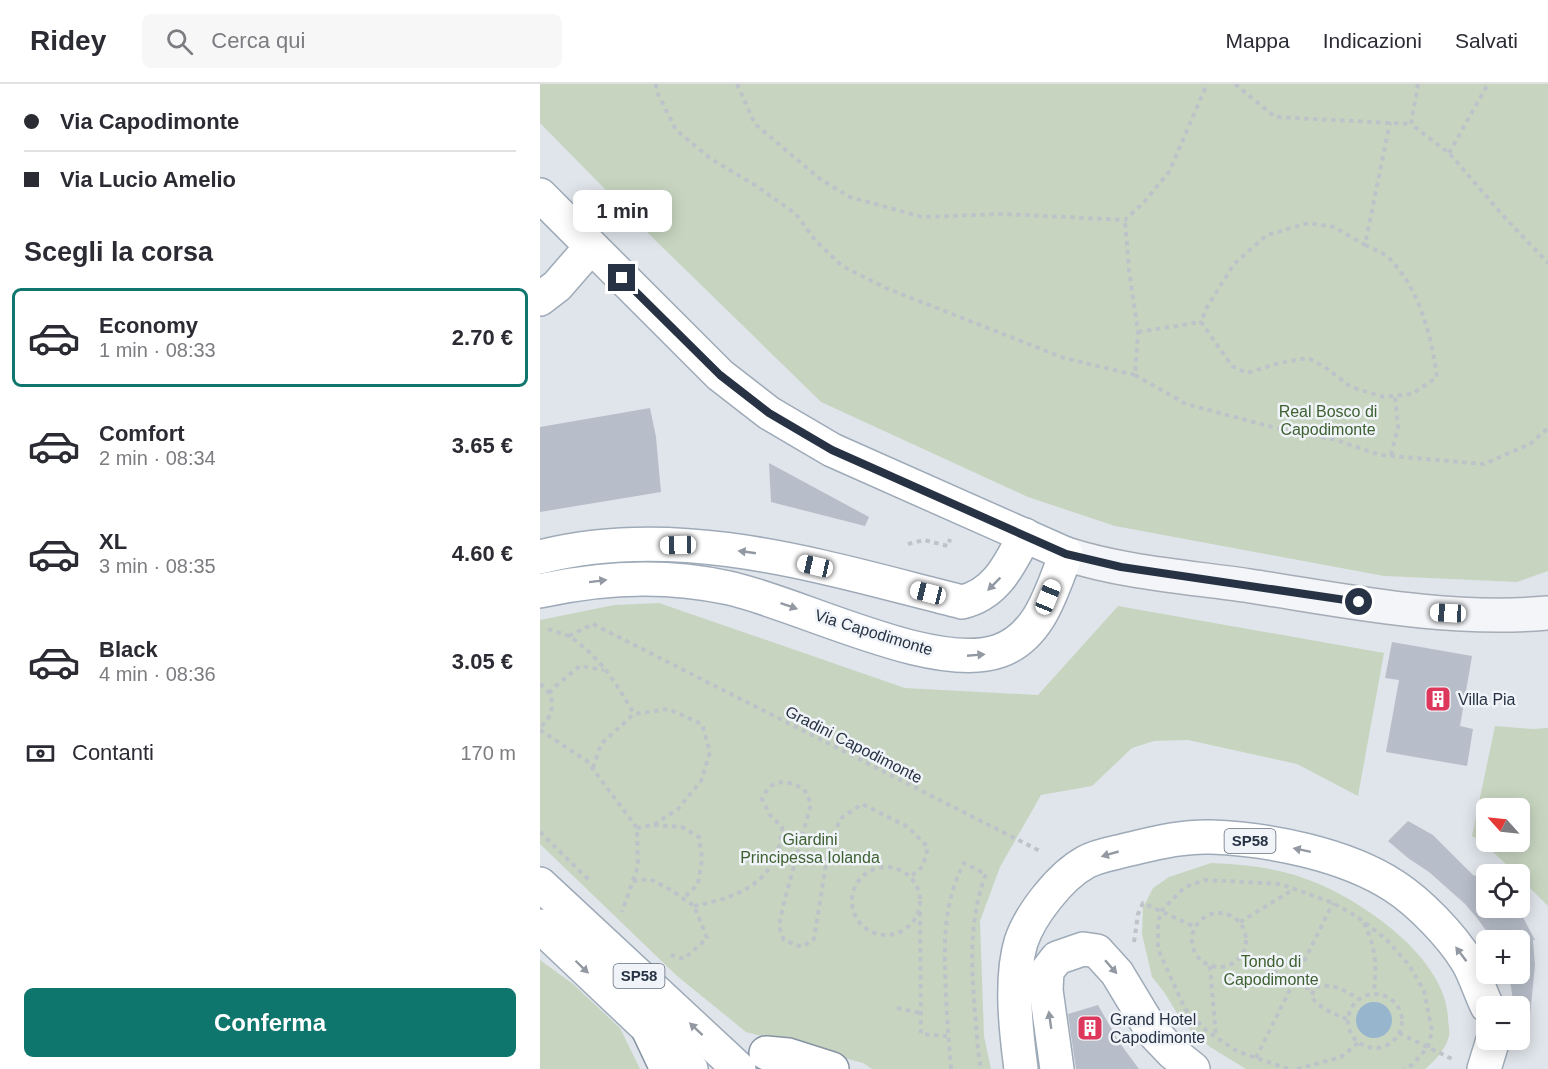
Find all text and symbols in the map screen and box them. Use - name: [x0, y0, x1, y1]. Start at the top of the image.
- search box: [142, 14, 562, 68]
- text: Ridey: [30, 25, 106, 56]
- icon: search: [163, 25, 196, 58]
- text: Cerca qui: [211, 28, 305, 53]
- text: Mappa: [1226, 29, 1290, 52]
- text: Indicazioni: [1323, 29, 1422, 52]
- text: Salvati: [1455, 29, 1518, 52]
- text: Via Capodimonte: [60, 109, 239, 134]
- text: Via Lucio Amelio: [60, 167, 236, 192]
- callout: 1 min: [572, 191, 672, 233]
- text: 1 min: [596, 200, 649, 222]
- text: Scegli la corsa: [24, 237, 213, 267]
- route end: [608, 264, 635, 291]
- icon: car: [27, 311, 81, 365]
- text: Economy: [99, 313, 198, 338]
- text: 2.70 €: [452, 325, 513, 350]
- text: 1 min · 08:33: [99, 339, 216, 361]
- park label: Real Bosco di Capodimonte: [1279, 403, 1377, 438]
- icon: car: [27, 419, 81, 473]
- text: Comfort: [99, 421, 185, 446]
- text: 3.65 €: [452, 433, 513, 458]
- text: 2 min · 08:34: [99, 447, 216, 469]
- icon: car: [27, 527, 81, 581]
- text: XL: [99, 529, 127, 554]
- car: [660, 536, 696, 554]
- text: 4.60 €: [452, 541, 513, 566]
- one-way arrow: [738, 548, 757, 557]
- car: [795, 553, 835, 579]
- text: 3 min · 08:35: [99, 555, 216, 577]
- one-way arrow: [588, 576, 607, 586]
- one-way arrow: [987, 576, 1001, 591]
- car: [1033, 577, 1063, 617]
- car: [908, 580, 948, 606]
- route start: [1345, 588, 1372, 615]
- one-way arrow: [780, 602, 798, 612]
- car: [1430, 603, 1466, 623]
- street label: Via Capodimonte: [813, 606, 935, 659]
- icon: car: [27, 635, 81, 689]
- text: Black: [99, 637, 158, 662]
- text: 3.05 €: [452, 649, 513, 674]
- one-way arrow: [967, 650, 986, 660]
- text: 4 min · 08:36: [99, 663, 216, 685]
- building icon: Villa Pia: [1423, 684, 1453, 714]
- place label: Villa Pia: [1458, 691, 1516, 708]
- street label: Gradini Capodimonte: [783, 703, 925, 786]
- icon: cash: [24, 737, 57, 770]
- text: Contanti: [72, 740, 154, 765]
- text: 170 m: [460, 742, 516, 764]
- north arrow: [1476, 798, 1530, 852]
- map controls: [1476, 798, 1530, 1050]
- road number: SP58: [1224, 829, 1276, 853]
- park label: Giardini Principessa Iolanda: [740, 831, 880, 866]
- one-way arrow: [1293, 845, 1312, 854]
- one-way arrow: [1101, 850, 1119, 860]
- button: locate: [1476, 864, 1530, 918]
- button: +: [1476, 930, 1530, 984]
- one-way arrow: [1455, 946, 1467, 962]
- park label: Tondo di Capodimonte: [1223, 953, 1319, 988]
- one-way arrow: [1104, 959, 1117, 974]
- one-way arrow: [575, 960, 590, 974]
- road number: SP58: [614, 964, 664, 988]
- button: Conferma: [24, 988, 516, 1057]
- button: −: [1476, 996, 1530, 1050]
- one-way arrow: [1046, 1011, 1055, 1030]
- place label: Grand Hotel Capodimonte: [1110, 1011, 1205, 1046]
- building icon: Grand Hotel Capodimonte: [1075, 1013, 1105, 1043]
- one-way arrow: [688, 1022, 703, 1036]

